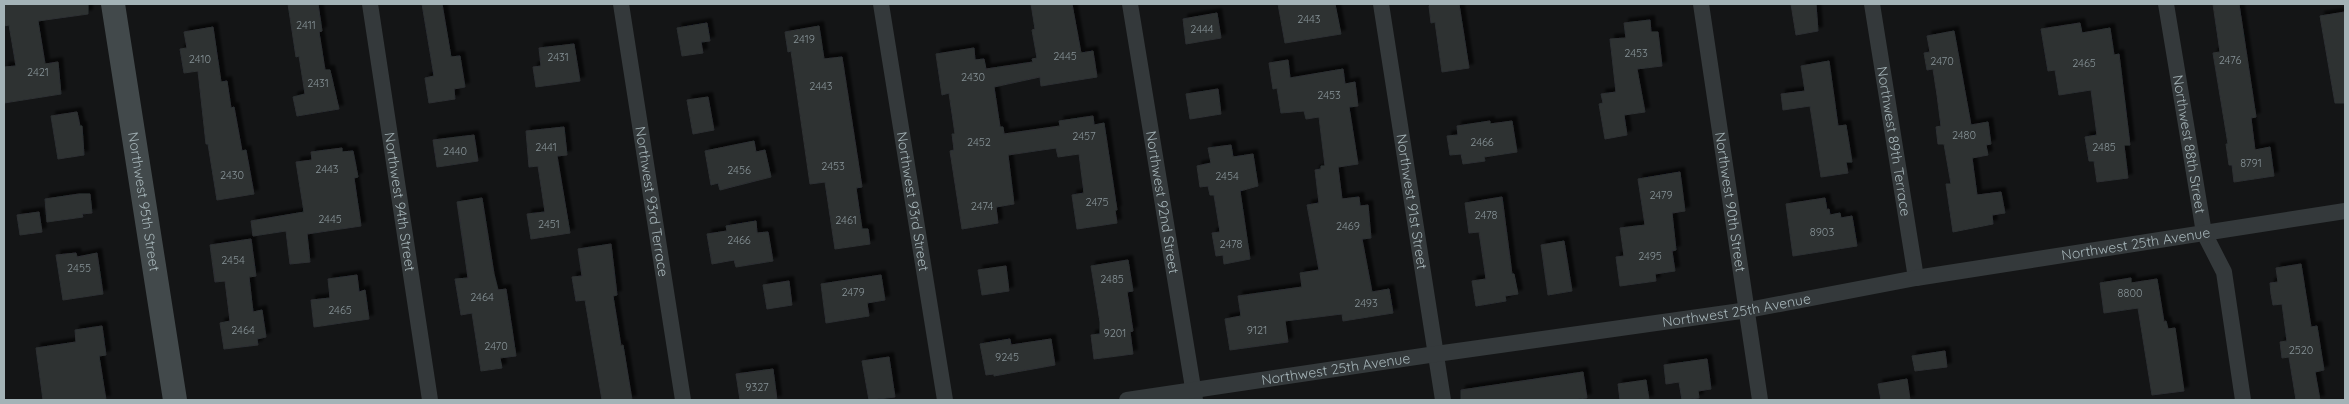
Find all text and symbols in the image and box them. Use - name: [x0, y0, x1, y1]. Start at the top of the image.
- house number: 2443: [1297, 12, 1321, 26]
- house number: 2411: [296, 18, 316, 32]
- house number: 2444: [1190, 22, 1214, 36]
- house number: 2419: [793, 32, 815, 46]
- house number: 2453: [1624, 46, 1648, 60]
- house number: 2445: [1053, 49, 1077, 63]
- house number: 2431: [547, 50, 569, 64]
- house number: 2410: [189, 52, 211, 66]
- house number: 2476: [2219, 53, 2241, 67]
- house number: 2470: [1930, 54, 1954, 68]
- house number: 2465: [2072, 56, 2096, 70]
- house number: 2421: [27, 65, 49, 79]
- street label: Northwest 89th Terrace: [1873, 65, 1915, 217]
- house number: 2430: [961, 70, 985, 84]
- street label: Northwest 88th Street: [2169, 73, 2210, 215]
- house number: 2431: [307, 76, 329, 90]
- house number: 2443: [809, 79, 833, 93]
- house number: 2453: [1317, 88, 1341, 102]
- street label: Northwest 93rd Terrace: [631, 125, 673, 278]
- house number: 2480: [1952, 128, 1976, 142]
- house number: 2457: [1072, 129, 1096, 143]
- street label: Northwest 93rd Street: [893, 130, 933, 273]
- street label: Northwest 92nd Street: [1142, 130, 1183, 275]
- street label: Northwest 95th Street: [124, 131, 164, 273]
- street label: Northwest 94th Street: [381, 131, 419, 273]
- street label: Northwest 90th Street: [1711, 131, 1750, 273]
- street label: Northwest 91st Street: [1392, 133, 1431, 271]
- house number: 2452: [967, 135, 991, 149]
- house number: 2466: [1470, 135, 1494, 149]
- house number: 2441: [535, 140, 557, 154]
- house number: 2485: [2092, 140, 2116, 154]
- house number: 2440: [443, 144, 467, 158]
- house number: 8791: [2240, 156, 2262, 170]
- house number: 2453: [821, 159, 845, 173]
- house number: 2443: [315, 162, 339, 176]
- house number: 2456: [727, 163, 751, 177]
- house number: 2430: [220, 168, 244, 182]
- house number: 2454: [1215, 169, 1239, 183]
- house number: 2479: [1649, 188, 1673, 202]
- house number: 2475: [1085, 195, 1109, 209]
- house number: 2474: [971, 199, 993, 213]
- house number: 2478: [1475, 208, 1498, 222]
- house number: 2445: [318, 212, 342, 226]
- house number: 2461: [835, 213, 857, 227]
- house number: 2451: [538, 217, 560, 231]
- house number: 2469: [1336, 219, 1360, 233]
- street label: Northwest 25th Avenue: [2060, 223, 2212, 264]
- house number: 8903: [1810, 225, 1834, 239]
- house number: 2466: [727, 233, 751, 247]
- house number: 2478: [1220, 237, 1243, 251]
- house number: 2495: [1638, 249, 1662, 263]
- house number: 2454: [221, 253, 245, 267]
- house number: 2455: [67, 261, 91, 275]
- house number: 2485: [1100, 272, 1124, 286]
- house number: 2479: [841, 285, 865, 299]
- house number: 8800: [2118, 286, 2142, 300]
- street label: Northwest 25th Avenue: [1661, 289, 1812, 331]
- house number: 2464: [470, 290, 494, 304]
- house number: 2493: [1354, 296, 1378, 310]
- house number: 2465: [328, 303, 352, 317]
- house number: 2464: [231, 323, 255, 337]
- house number: 9121: [1247, 323, 1267, 337]
- house number: 9201: [1104, 326, 1126, 340]
- house number: 2470: [484, 339, 508, 353]
- house number: 2520: [2289, 343, 2313, 357]
- street label: Northwest 25th Avenue: [1260, 349, 1411, 389]
- house number: 9245: [995, 350, 1019, 364]
- house number: 9327: [745, 380, 769, 394]

